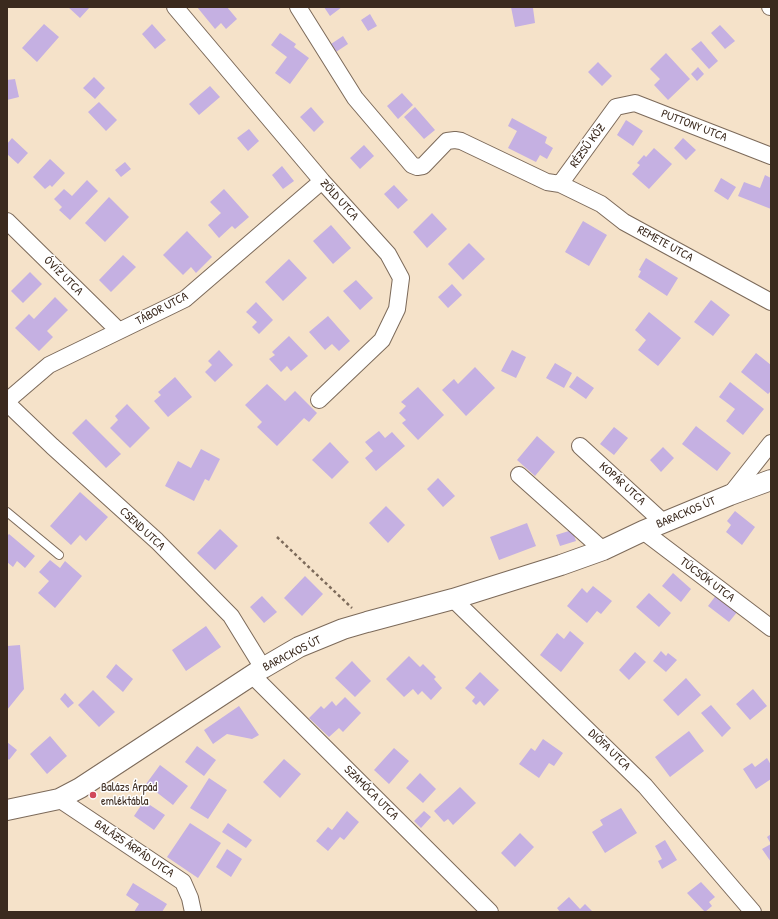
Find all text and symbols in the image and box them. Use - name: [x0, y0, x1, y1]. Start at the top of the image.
- street label: PUTTONY UTCA: [659, 107, 729, 145]
- street label: RÉZSŰ KÖZ: [567, 121, 609, 171]
- street label: ZÖLD UTCA: [317, 176, 361, 224]
- street label: REMETE UTCA: [635, 223, 695, 265]
- street label: ÓVÍZ UTCA: [40, 253, 86, 299]
- street label: TÁBOR UTCA: [133, 289, 191, 329]
- street label: KOPÁR UTCA: [596, 459, 648, 509]
- street label: BARACKOS ÚT: [654, 494, 718, 532]
- street label: CSEND UTCA: [116, 504, 168, 554]
- street label: TÜCSÖK UTCA: [677, 555, 737, 605]
- street label: BARACKOS ÚT: [261, 633, 323, 675]
- street label: DIÓFA UTCA: [585, 726, 633, 774]
- street label: SZAMÓCA UTCA: [341, 763, 401, 823]
- place label: Balázs Árpád emléktábla: [101, 781, 157, 809]
- marker: Balázs Árpád emléktábla: [88, 790, 98, 800]
- street label: BALÁZS ÁRPÁD UTCA: [92, 817, 176, 881]

